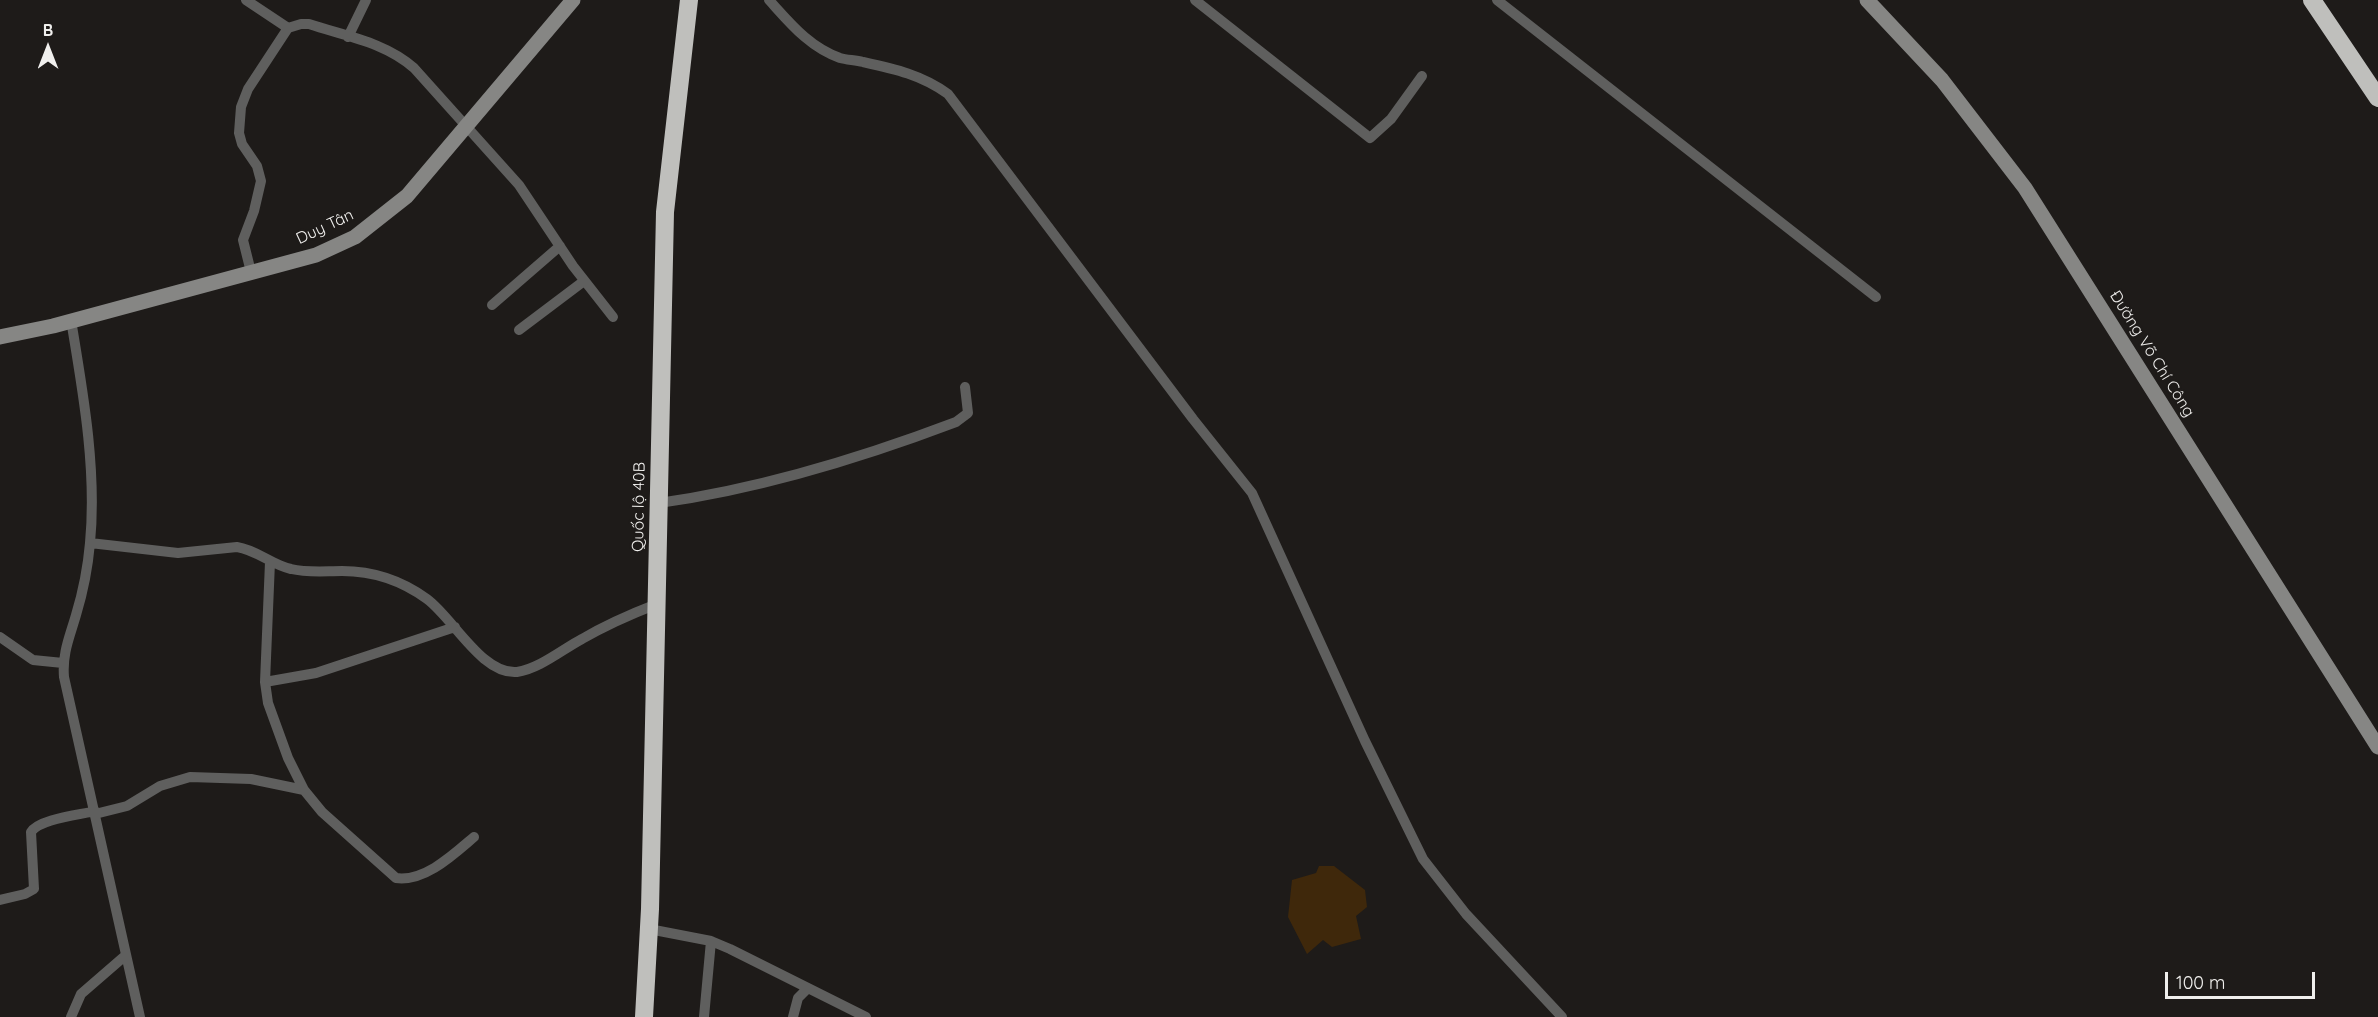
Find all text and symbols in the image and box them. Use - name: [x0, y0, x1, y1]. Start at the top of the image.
- north arrow: [18, 18, 78, 78]
- text: B: [43, 20, 53, 40]
- street label: Duy Tân: [293, 205, 357, 249]
- street label: Đường Võ Chí Công: [2105, 287, 2199, 421]
- street label: Quốc lộ 40B: [629, 462, 649, 552]
- scale bar: [2168, 960, 2318, 998]
- text: 100 m: [2176, 971, 2225, 994]

